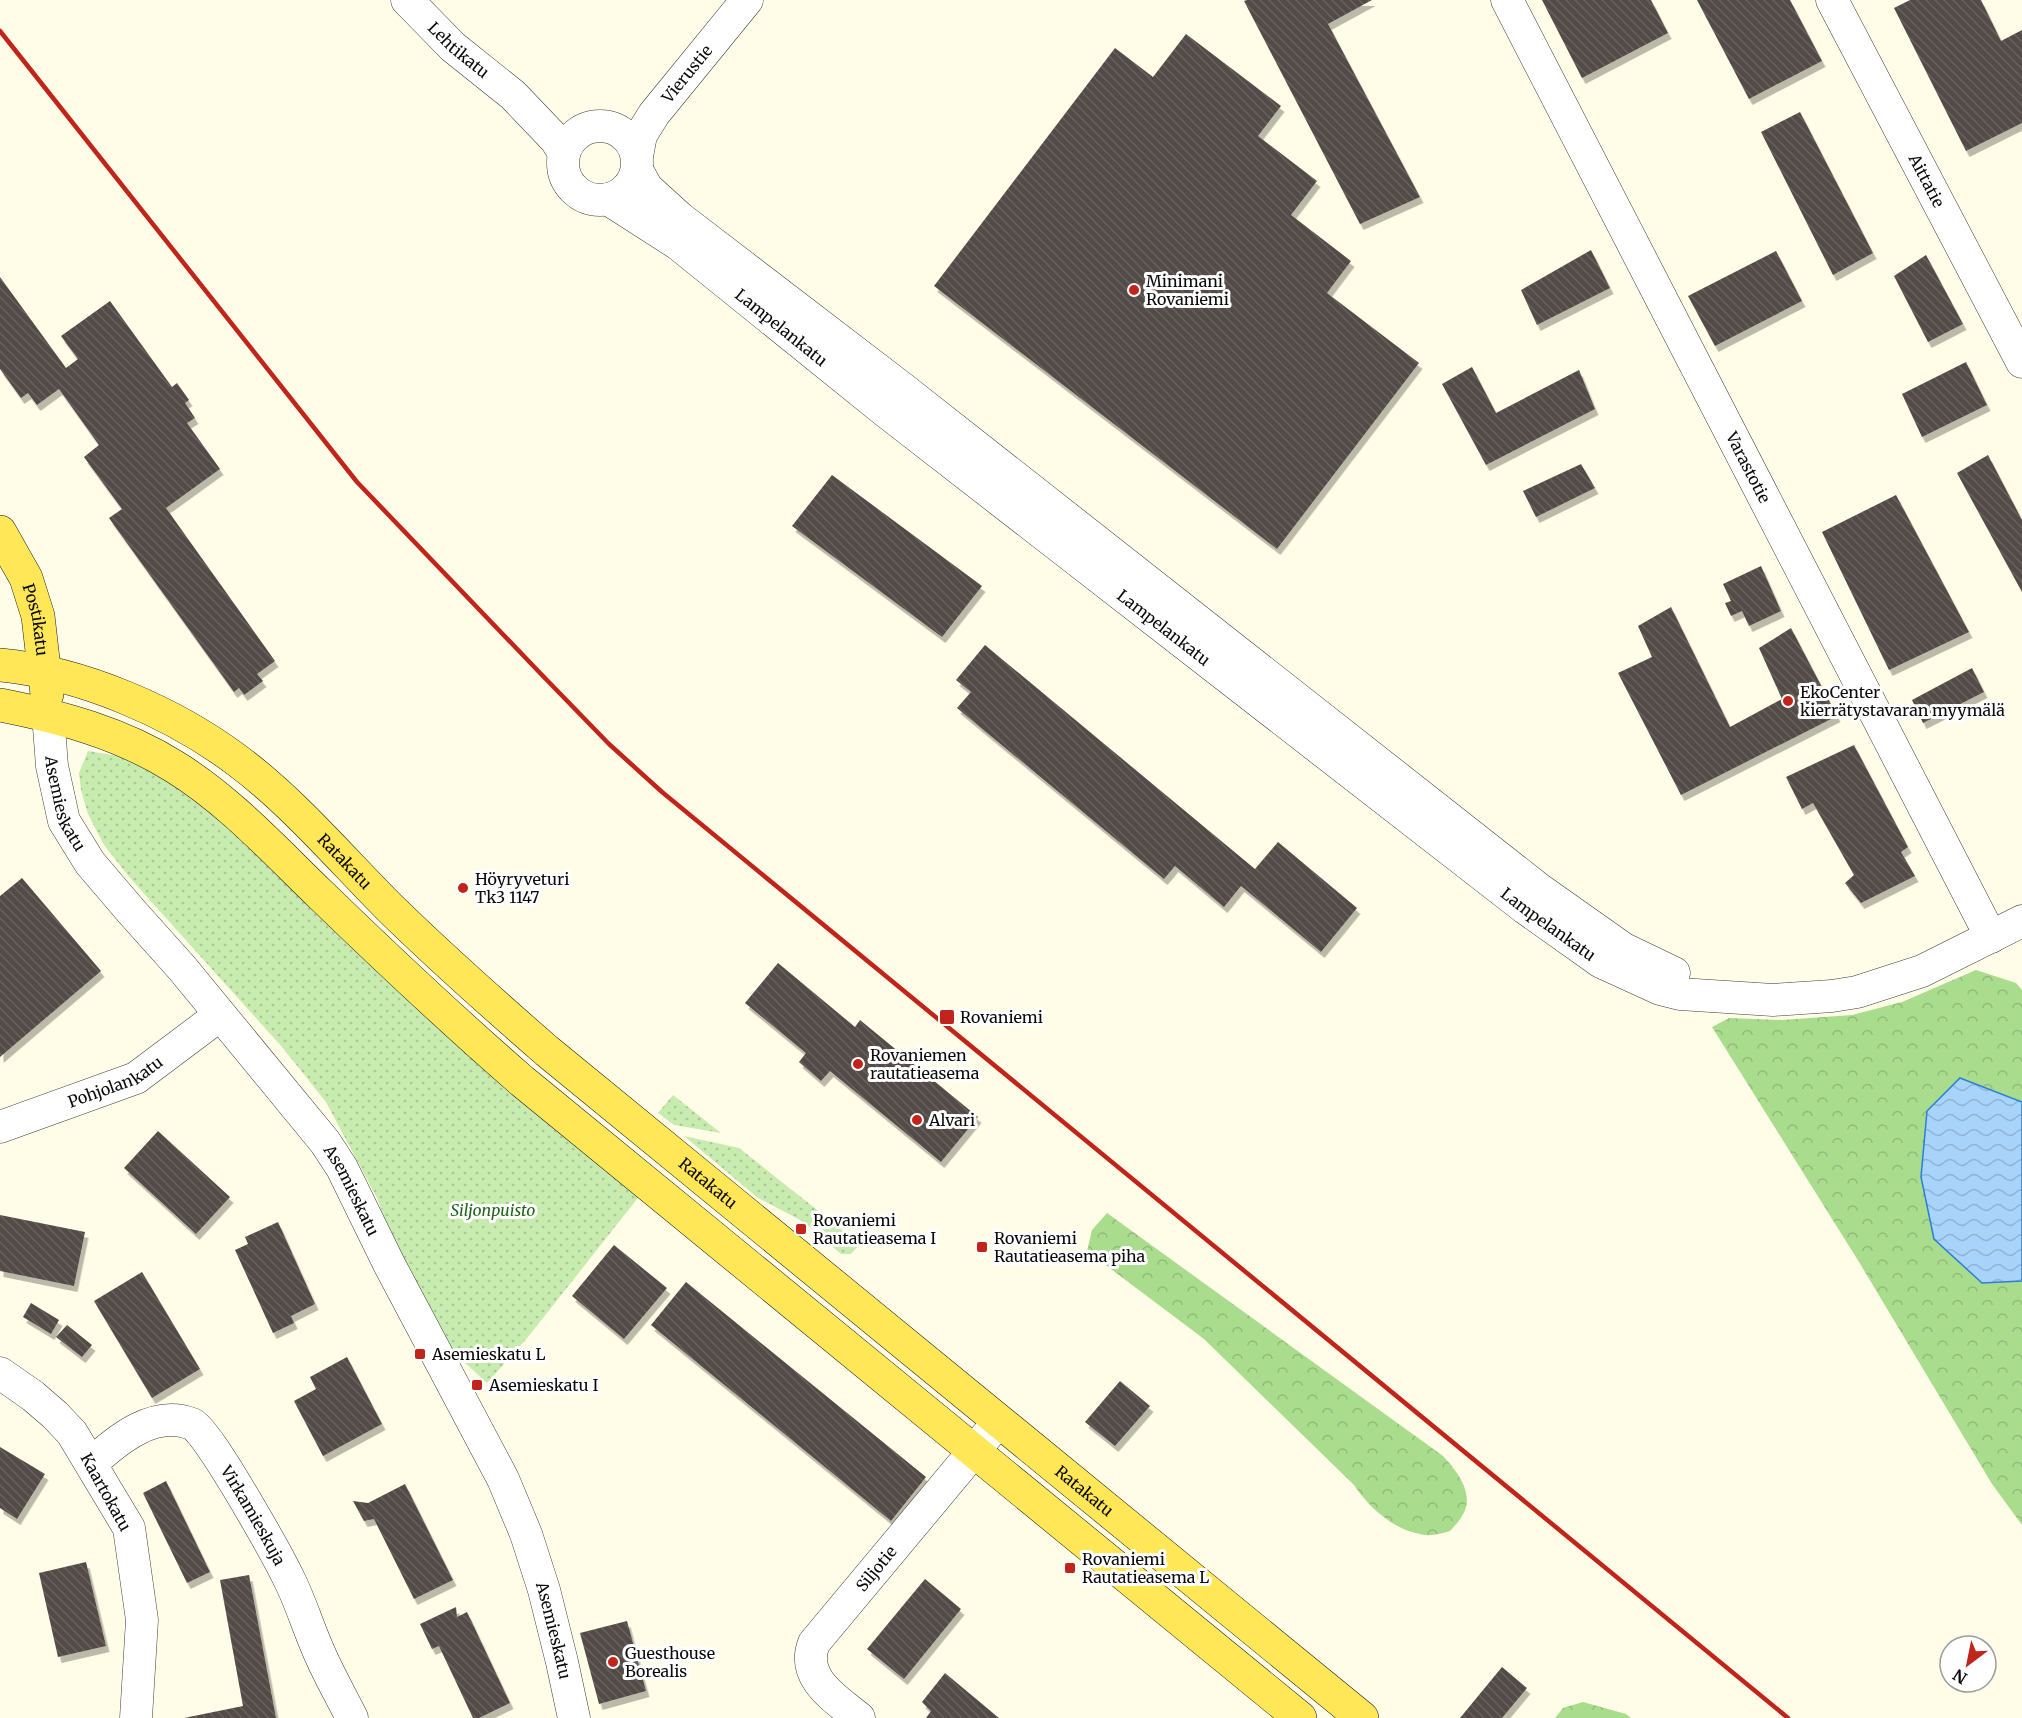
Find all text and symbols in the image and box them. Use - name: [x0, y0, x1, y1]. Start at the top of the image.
- street label: Lehtikatu: [424, 18, 493, 82]
- street label: Vierustie: [657, 41, 716, 108]
- street label: Aittatie: [1904, 150, 1949, 211]
- place label: Minimani Rovaniemi: [1146, 271, 1229, 309]
- marker: Minimani Rovaniemi: [1127, 283, 1141, 297]
- street label: Lampelankatu: [731, 284, 831, 370]
- street label: Varastotie: [1721, 428, 1775, 506]
- street label: Postikatu: [18, 581, 53, 657]
- street label: Lampelankatu: [1113, 585, 1214, 670]
- place label: EkoCenter kierrätystavaran myymälä: [1800, 682, 2005, 720]
- marker: EkoCenter kierrätystavaran myymälä: [1781, 694, 1795, 708]
- street label: Asemieskatu: [41, 754, 90, 855]
- street label: Ratakatu: [313, 829, 376, 893]
- place label: Höyryveturi Tk3 1147: [475, 869, 569, 907]
- marker: Höyryveturi Tk3 1147: [456, 881, 470, 895]
- street label: Lampelankatu: [1497, 883, 1600, 965]
- place label: Rovaniemi: [960, 1007, 1043, 1027]
- marker: Rovaniemi: [938, 1008, 956, 1026]
- place label: Rovaniemen rautatieasema: [870, 1045, 980, 1083]
- street label: Pohjolankatu: [65, 1052, 167, 1112]
- marker: Rovaniemen rautatieasema: [851, 1057, 865, 1071]
- place label: Alvari: [928, 1110, 975, 1130]
- marker: Alvari: [910, 1113, 924, 1127]
- street label: Asemieskatu: [319, 1140, 384, 1239]
- street label: Ratakatu: [675, 1153, 742, 1213]
- park label: Siljonpuisto: [451, 1200, 535, 1220]
- place label: Rovaniemi Rautatieasema I: [813, 1210, 936, 1248]
- marker: Rovaniemi Rautatieasema I: [794, 1222, 808, 1236]
- place label: Rovaniemi Rautatieasema piha: [994, 1228, 1146, 1266]
- marker: Rovaniemi Rautatieasema piha: [975, 1240, 989, 1254]
- place label: Asemieskatu L: [431, 1344, 545, 1364]
- marker: Asemieskatu L: [413, 1347, 427, 1361]
- place label: Asemieskatu I: [488, 1375, 598, 1395]
- marker: Asemieskatu I: [470, 1378, 484, 1392]
- street label: Kaartokatu: [76, 1450, 136, 1534]
- street label: Virkamieskuja: [216, 1461, 290, 1569]
- street label: Ratakatu: [1051, 1461, 1118, 1521]
- street label: Siljotie: [851, 1542, 901, 1595]
- place label: Rovaniemi Rautatieasema L: [1082, 1549, 1209, 1587]
- marker: Rovaniemi Rautatieasema L: [1063, 1561, 1077, 1575]
- street label: Asemieskatu: [532, 1578, 575, 1681]
- north arrow: [1938, 1634, 1998, 1694]
- place label: Guesthouse Borealis: [625, 1643, 715, 1681]
- marker: Guesthouse Borealis: [606, 1655, 620, 1669]
- text: N: [1949, 1665, 1971, 1689]

